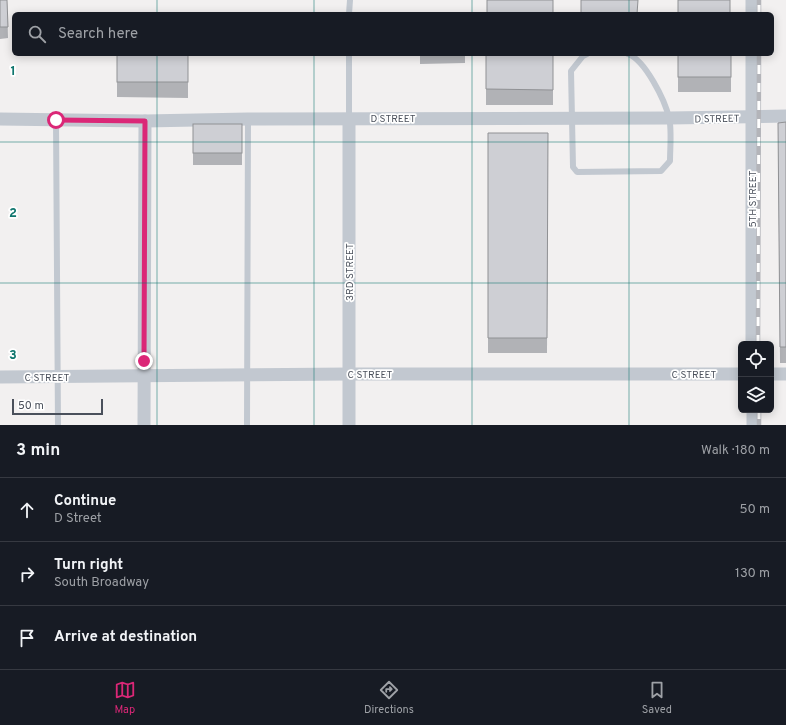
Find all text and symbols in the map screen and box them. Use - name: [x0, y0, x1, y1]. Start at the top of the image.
- search box: [12, 12, 774, 56]
- icon: search: [26, 23, 48, 45]
- text: Search here: [58, 25, 138, 44]
- text: 1: [10, 64, 16, 80]
- route start: [47, 111, 65, 129]
- street label: D STREET: [370, 113, 416, 126]
- street label: D STREET: [694, 113, 740, 126]
- street label: 5TH STREET: [747, 170, 760, 228]
- text: 2: [9, 206, 17, 222]
- street label: 3RD STREET: [344, 243, 357, 301]
- map controls: [738, 341, 774, 413]
- button: locate: [738, 341, 774, 377]
- text: 3: [9, 348, 17, 364]
- route end: [135, 352, 153, 370]
- street label: C STREET: [348, 369, 393, 382]
- street label: C STREET: [672, 369, 717, 382]
- street label: C STREET: [25, 372, 70, 385]
- button: layers: [738, 377, 774, 413]
- scale bar: [12, 397, 103, 416]
- text: 50 m: [18, 399, 44, 413]
- text: 3 min: [16, 440, 60, 462]
- text: Walk · 180 m: [701, 443, 770, 459]
- text: Continue: [54, 492, 116, 511]
- icon: ahead: [16, 499, 38, 521]
- text: 50 m: [740, 502, 770, 518]
- text: D Street: [54, 511, 102, 527]
- text: Turn right: [54, 556, 123, 575]
- icon: right: [16, 563, 38, 585]
- text: 130 m: [735, 566, 770, 582]
- text: South Broadway: [54, 575, 149, 591]
- icon: arrive: [16, 627, 38, 649]
- text: Arrive at destination: [54, 628, 197, 647]
- tab: Map: [114, 679, 136, 717]
- tab: Directions: [364, 679, 414, 717]
- tab: Saved: [642, 679, 672, 717]

